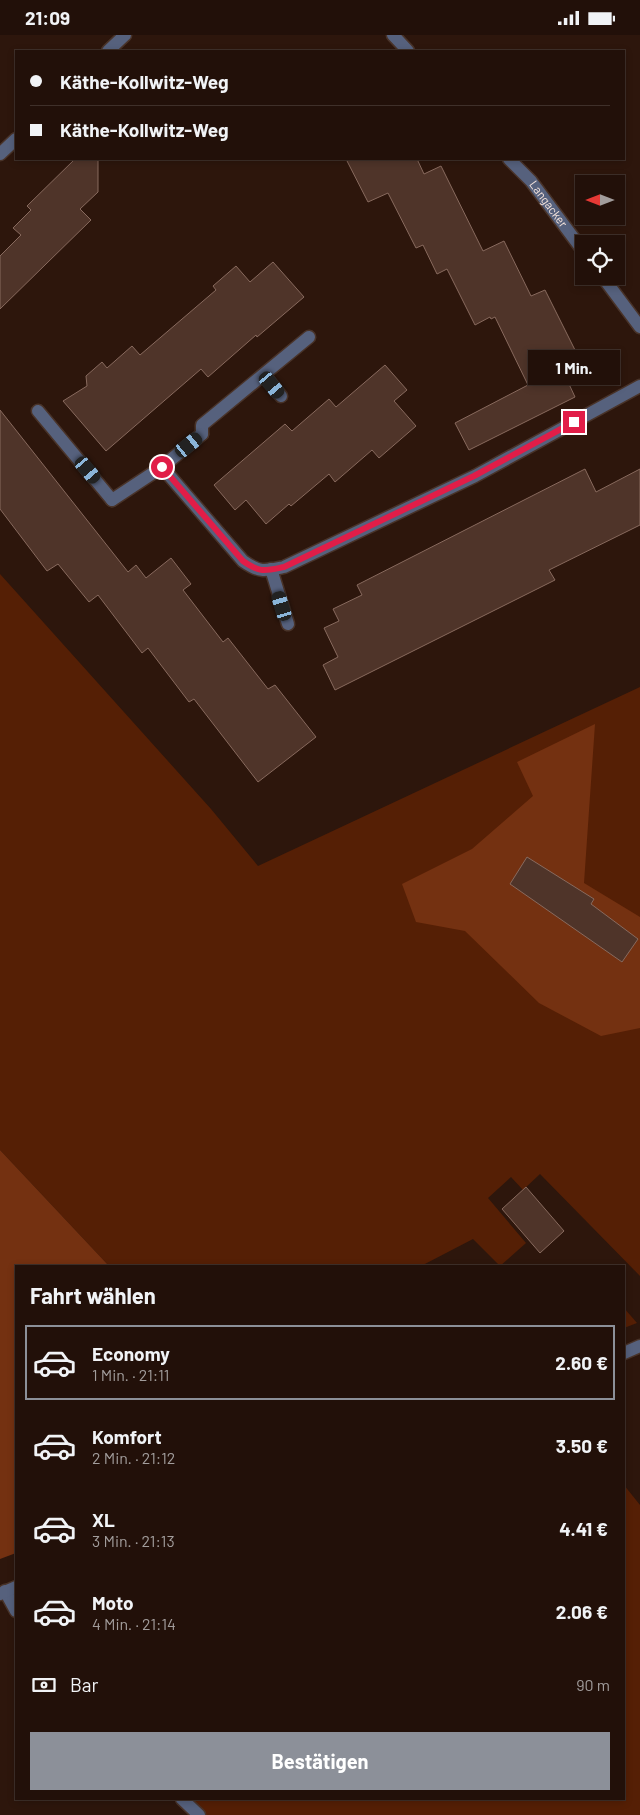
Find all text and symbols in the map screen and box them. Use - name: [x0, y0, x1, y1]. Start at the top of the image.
- text: 21:09: [25, 6, 70, 29]
- text: Käthe-Kollwitz-Weg: [60, 70, 229, 93]
- text: Käthe-Kollwitz-Weg: [60, 118, 229, 141]
- north arrow: [575, 175, 625, 225]
- map controls: [575, 175, 625, 285]
- street label: Langacker: [527, 177, 571, 230]
- button: locate: [575, 235, 625, 285]
- callout: 1 Min.: [528, 349, 620, 385]
- text: 1 Min.: [555, 358, 593, 377]
- car: [256, 369, 287, 401]
- route end: [563, 411, 585, 433]
- car: [172, 430, 205, 460]
- car: [72, 454, 103, 486]
- route start: [151, 456, 173, 478]
- car: [270, 589, 293, 623]
- text: Fahrt wählen: [30, 1282, 156, 1308]
- icon: car: [32, 1340, 77, 1385]
- text: Economy: [92, 1342, 170, 1365]
- text: 2.60 €: [555, 1351, 608, 1374]
- text: 1 Min. · 21:11: [92, 1365, 169, 1384]
- icon: car: [32, 1423, 77, 1468]
- text: Komfort: [92, 1425, 162, 1448]
- text: 3.50 €: [556, 1434, 608, 1457]
- text: 2 Min. · 21:12: [92, 1448, 175, 1467]
- icon: car: [32, 1506, 77, 1551]
- text: XL: [92, 1508, 115, 1531]
- text: 4.41 €: [559, 1517, 608, 1540]
- text: 3 Min. · 21:13: [92, 1531, 175, 1550]
- icon: car: [32, 1589, 77, 1634]
- text: Moto: [92, 1591, 134, 1614]
- text: 2.06 €: [556, 1600, 608, 1623]
- text: 4 Min. · 21:14: [92, 1614, 176, 1633]
- icon: cash: [30, 1671, 58, 1699]
- text: Bar: [70, 1673, 98, 1696]
- text: 90 m: [576, 1675, 610, 1694]
- button: Bestätigen: [30, 1732, 610, 1790]

